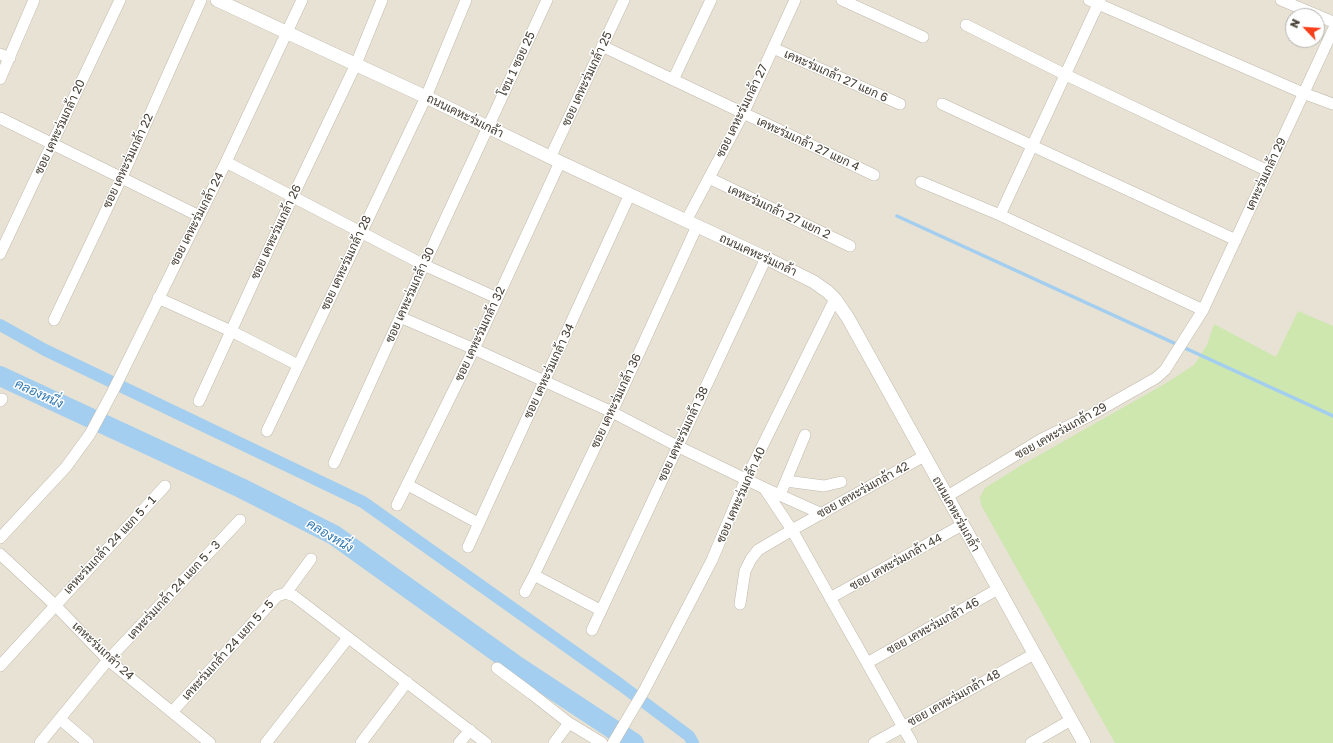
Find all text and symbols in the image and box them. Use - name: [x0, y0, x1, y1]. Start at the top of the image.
- north arrow: [1285, 8, 1325, 48]
- text: N: [1287, 17, 1302, 30]
- street label: โซน 1 ซอย 25: [496, 29, 538, 99]
- street label: ซอย เคหะร่มเกล้า 25: [559, 29, 615, 129]
- street label: เคหะร่มเกล้า 27 แยก 6: [782, 47, 890, 105]
- street label: ซอย เคหะร่มเกล้า 27: [713, 62, 771, 160]
- street label: ซอย เคหะร่มเกล้า 20: [32, 77, 88, 177]
- street label: ถนนเคหะร่มเกล้า: [424, 91, 506, 141]
- street label: ซอย เคหะร่มเกล้า 22: [100, 111, 156, 211]
- street label: เคหะร่มเกล้า 27 แยก 4: [754, 114, 862, 174]
- street label: เคหะร่มเกล้า 29: [1243, 135, 1289, 213]
- street label: ซอย เคหะร่มเกล้า 24: [167, 170, 227, 268]
- street label: ซอย เคหะร่มเกล้า 26: [248, 182, 304, 282]
- street label: เคหะร่มเกล้า 27 แยก 2: [725, 182, 833, 242]
- street label: ซอย เคหะร่มเกล้า 28: [318, 213, 374, 313]
- street label: ถนนเคหะร่มเกล้า: [717, 231, 799, 279]
- street label: ซอย เคหะร่มเกล้า 30: [382, 245, 438, 345]
- street label: ซอย เคหะร่มเกล้า 32: [452, 284, 508, 384]
- street label: ซอย เคหะร่มเกล้า 34: [521, 321, 577, 421]
- street label: ซอย เคหะร่มเกล้า 36: [588, 351, 644, 451]
- water label: คลองหนึ่ง: [12, 376, 66, 412]
- street label: ซอย เคหะร่มเกล้า 38: [655, 384, 711, 484]
- street label: ซอย เคหะร่มเกล้า 29: [1012, 400, 1110, 462]
- street label: ซอย เคหะร่มเกล้า 40: [713, 445, 769, 545]
- street label: ซอย เคหะร่มเกล้า 42: [814, 459, 912, 521]
- street label: ถนนเคหะร่มเกล้า: [929, 474, 983, 554]
- street label: เคหะร่มเกล้า 24 แยก 5 - 1: [61, 493, 159, 597]
- water label: คลองหนึ่ง: [304, 516, 356, 556]
- street label: ซอย เคหะร่มเกล้า 44: [847, 531, 945, 593]
- street label: เคหะร่มเกล้า 24 แยก 5 - 3: [124, 538, 224, 642]
- street label: ซอย เคหะร่มเกล้า 46: [884, 595, 982, 657]
- street label: เคหะร่มเกล้า 24 แยก 5 - 5: [179, 597, 277, 703]
- street label: เคหะร่มเกล้า 24: [69, 619, 137, 683]
- street label: ซอย เคหะร่มเกล้า 48: [905, 667, 1003, 729]

